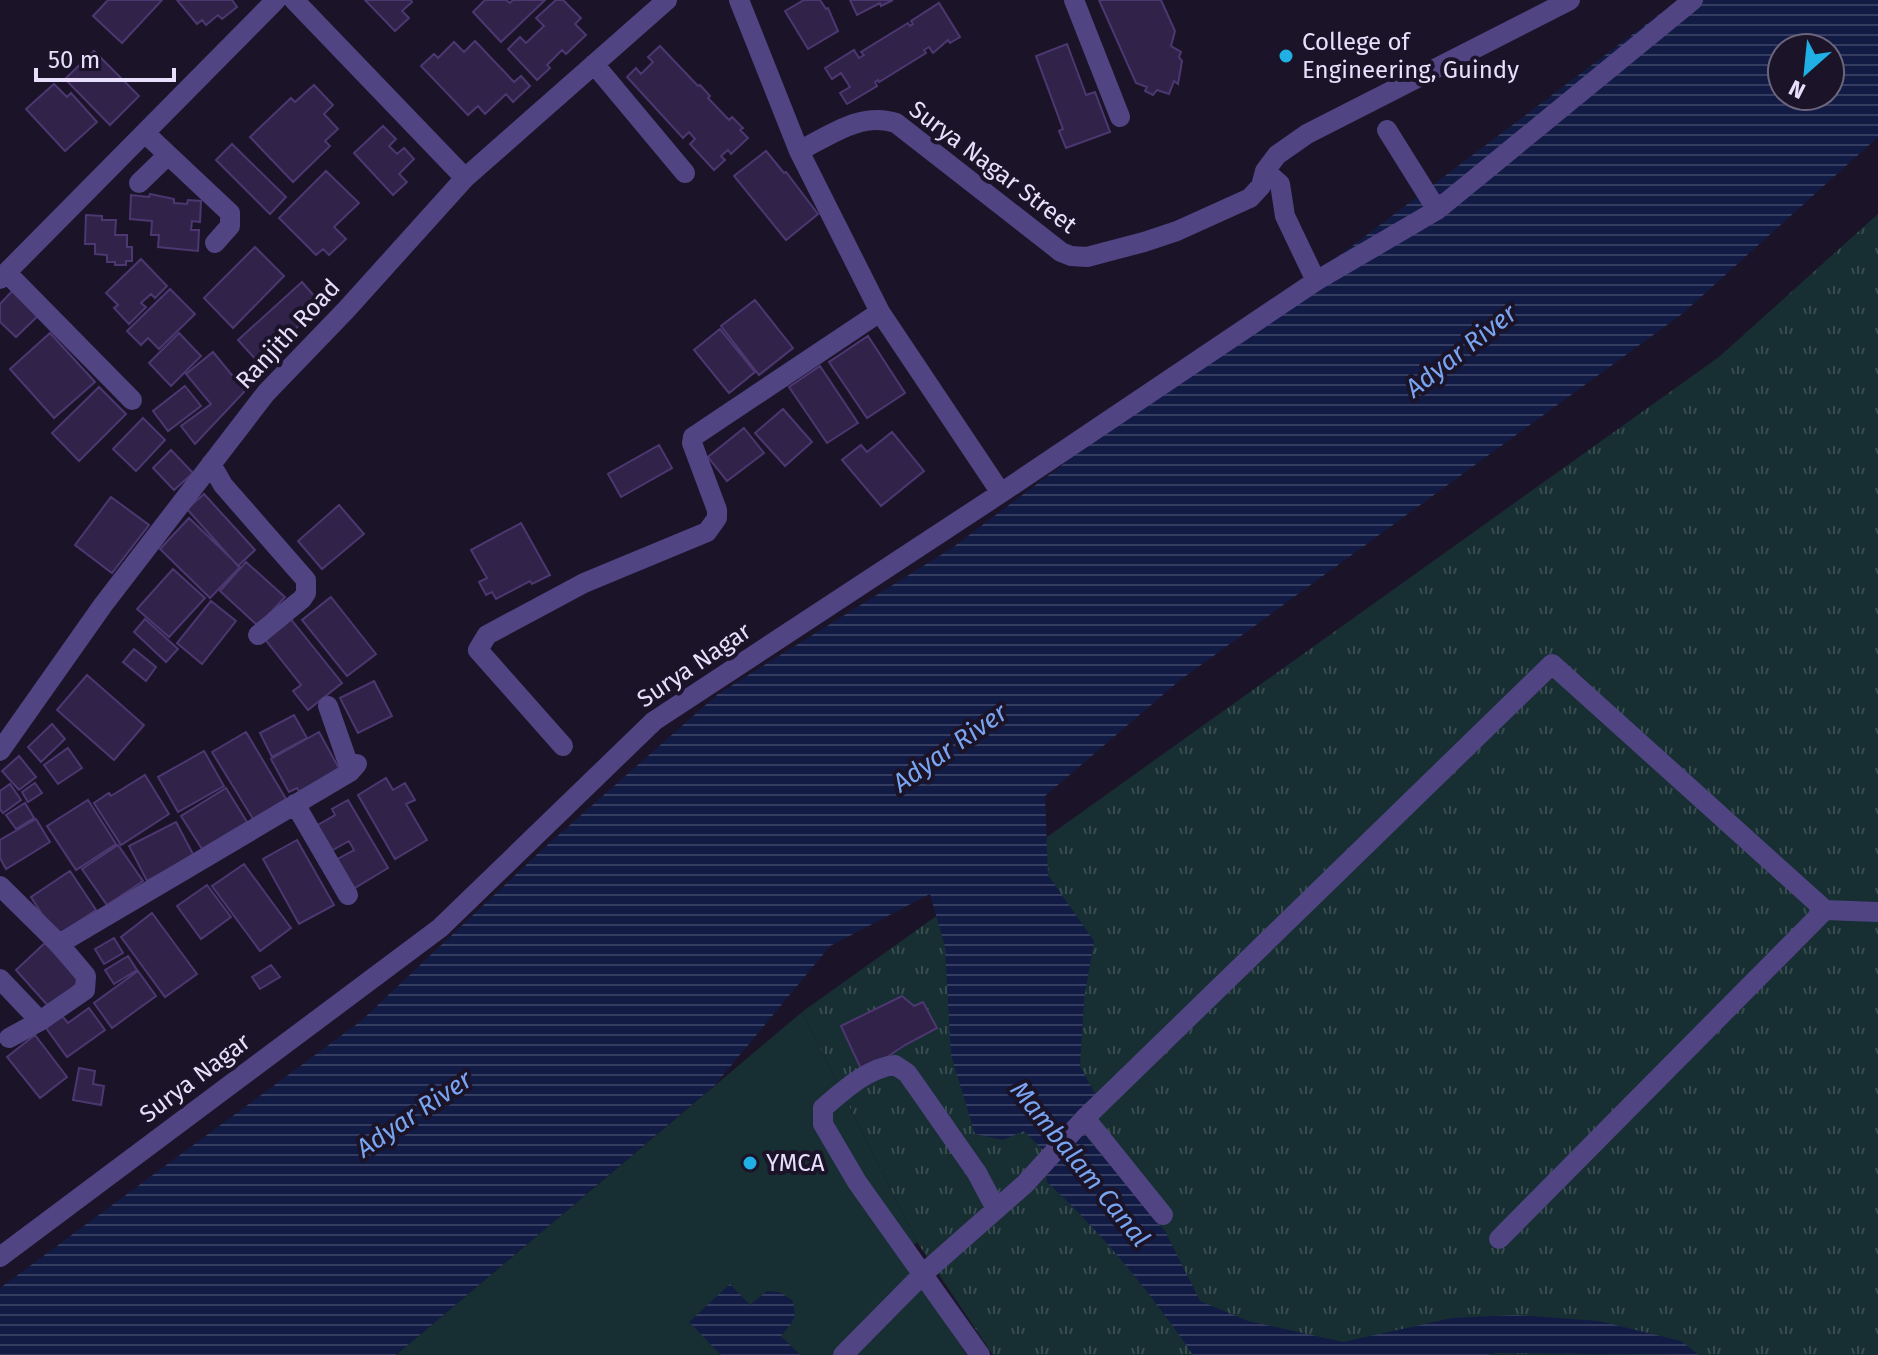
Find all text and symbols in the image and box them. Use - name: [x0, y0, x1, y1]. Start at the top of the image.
- place label: College of Engineering, Guindy: [1302, 28, 1519, 84]
- scale bar: [36, 32, 174, 82]
- north arrow: [1766, 32, 1846, 112]
- text: 50 m: [48, 46, 100, 74]
- marker: College of Engineering, Guindy: [1277, 47, 1295, 65]
- text: N: [1785, 74, 1810, 105]
- street label: Surya Nagar Street: [904, 95, 1082, 239]
- street label: Ranjith Road: [230, 274, 346, 394]
- water label: Adyar River: [1398, 297, 1524, 405]
- street label: Surya Nagar: [632, 616, 757, 713]
- water label: Adyar River: [886, 697, 1014, 799]
- street label: Surya Nagar: [134, 1027, 256, 1129]
- water label: Adyar River: [350, 1063, 479, 1165]
- water label: Mambalam Canal: [1004, 1075, 1156, 1253]
- place label: YMCA: [766, 1149, 825, 1177]
- marker: YMCA: [741, 1154, 759, 1172]

